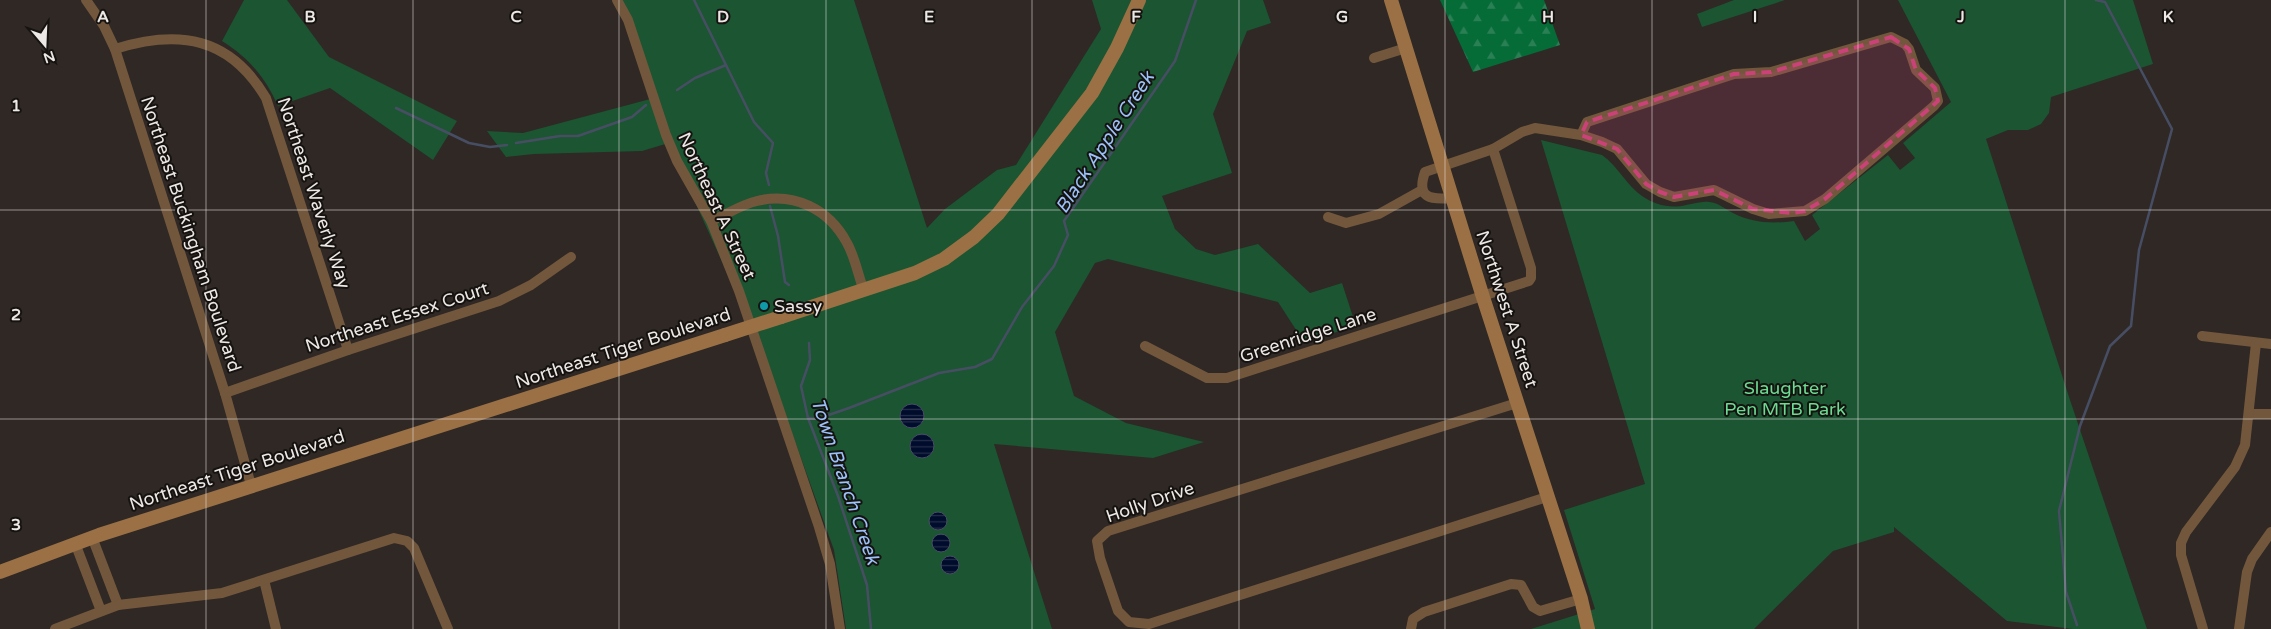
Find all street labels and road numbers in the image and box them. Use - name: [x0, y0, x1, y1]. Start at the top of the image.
- street label: Northeast Buckingham Boulevard: [136, 93, 246, 375]
- street label: Northeast Waverly Way: [273, 94, 355, 292]
- street label: Northeast A Street: [673, 129, 761, 283]
- street label: Northwest A Street: [1471, 228, 1543, 390]
- street label: Northeast Essex Court: [303, 277, 492, 357]
- street label: Northeast Tiger Boulevard: [513, 303, 733, 393]
- street label: Greenridge Lane: [1237, 303, 1379, 367]
- street label: Northeast Tiger Boulevard: [127, 425, 347, 515]
- street label: Holly Drive: [1103, 477, 1197, 527]

